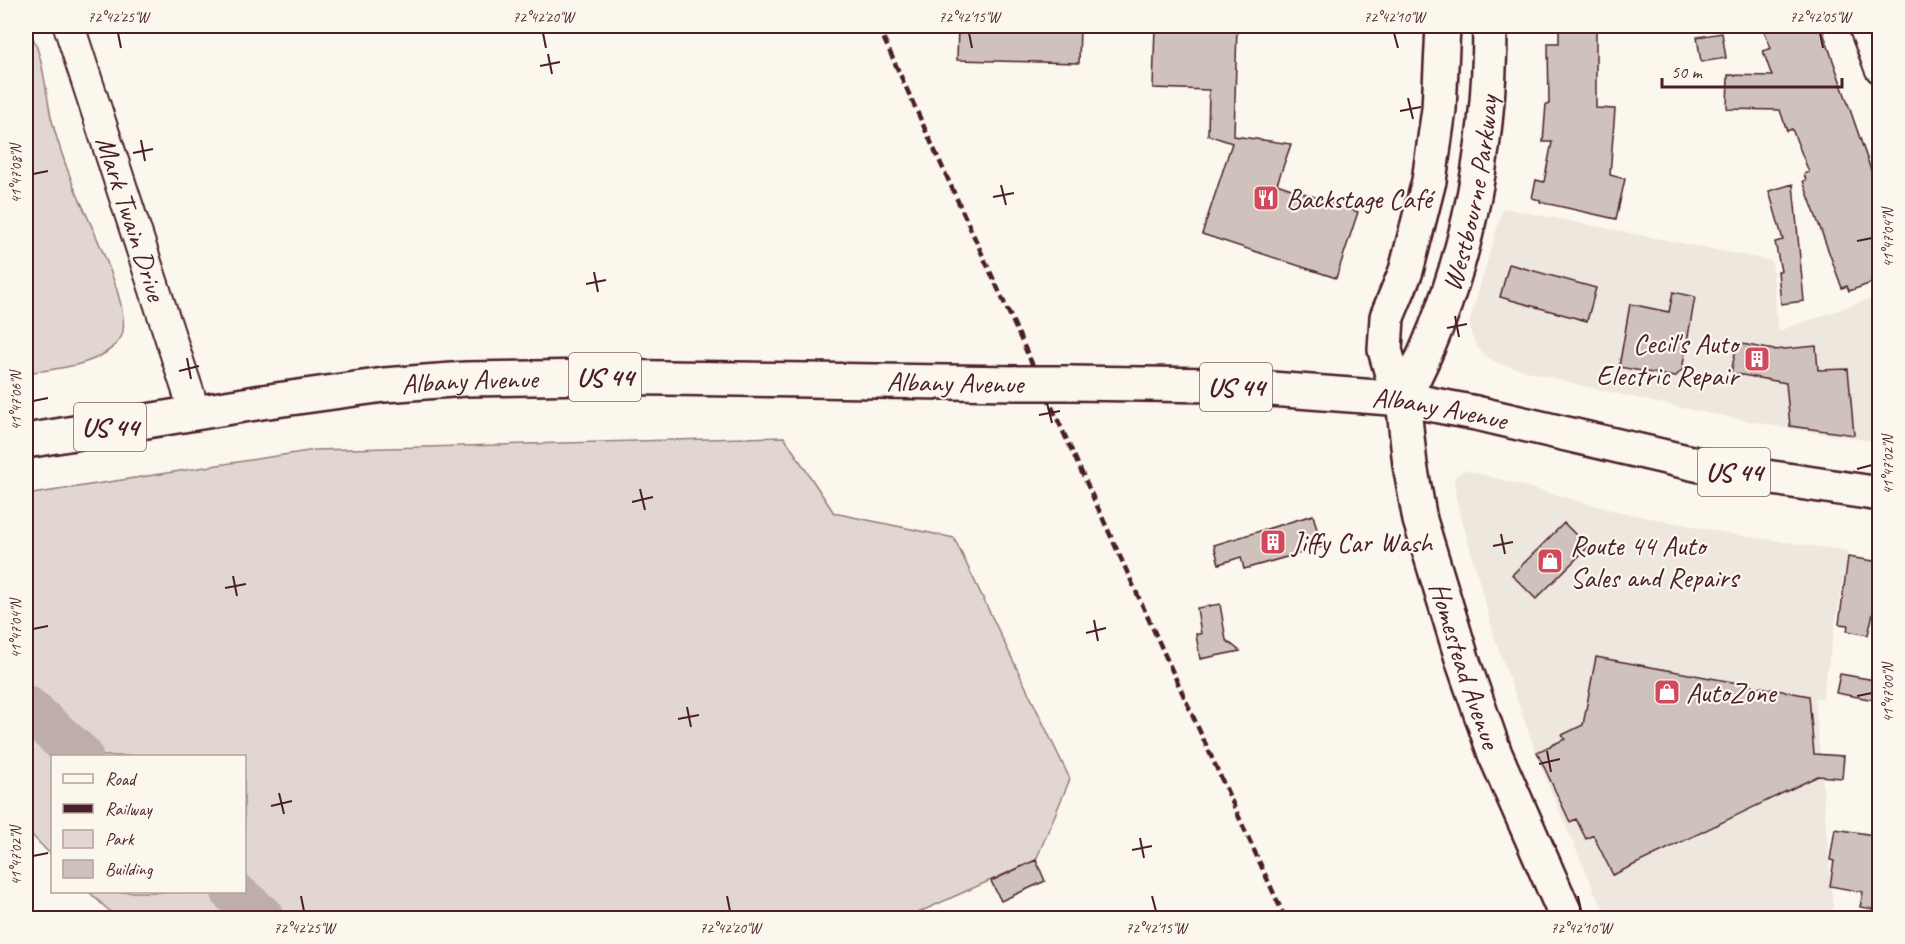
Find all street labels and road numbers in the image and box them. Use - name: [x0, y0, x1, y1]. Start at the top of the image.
- street label: Westbourne Parkway: [1433, 92, 1506, 295]
- street label: Mark Twain Drive: [88, 132, 175, 307]
- road number: US 44: [569, 353, 641, 401]
- street label: Albany Avenue: [400, 361, 540, 402]
- road number: US 44: [1200, 363, 1272, 411]
- street label: Albany Avenue: [886, 364, 1025, 401]
- street label: Albany Avenue: [1371, 380, 1512, 438]
- road number: US 44: [74, 403, 146, 451]
- road number: US 44: [1698, 448, 1770, 496]
- street label: Homestead Avenue: [1422, 578, 1509, 755]

